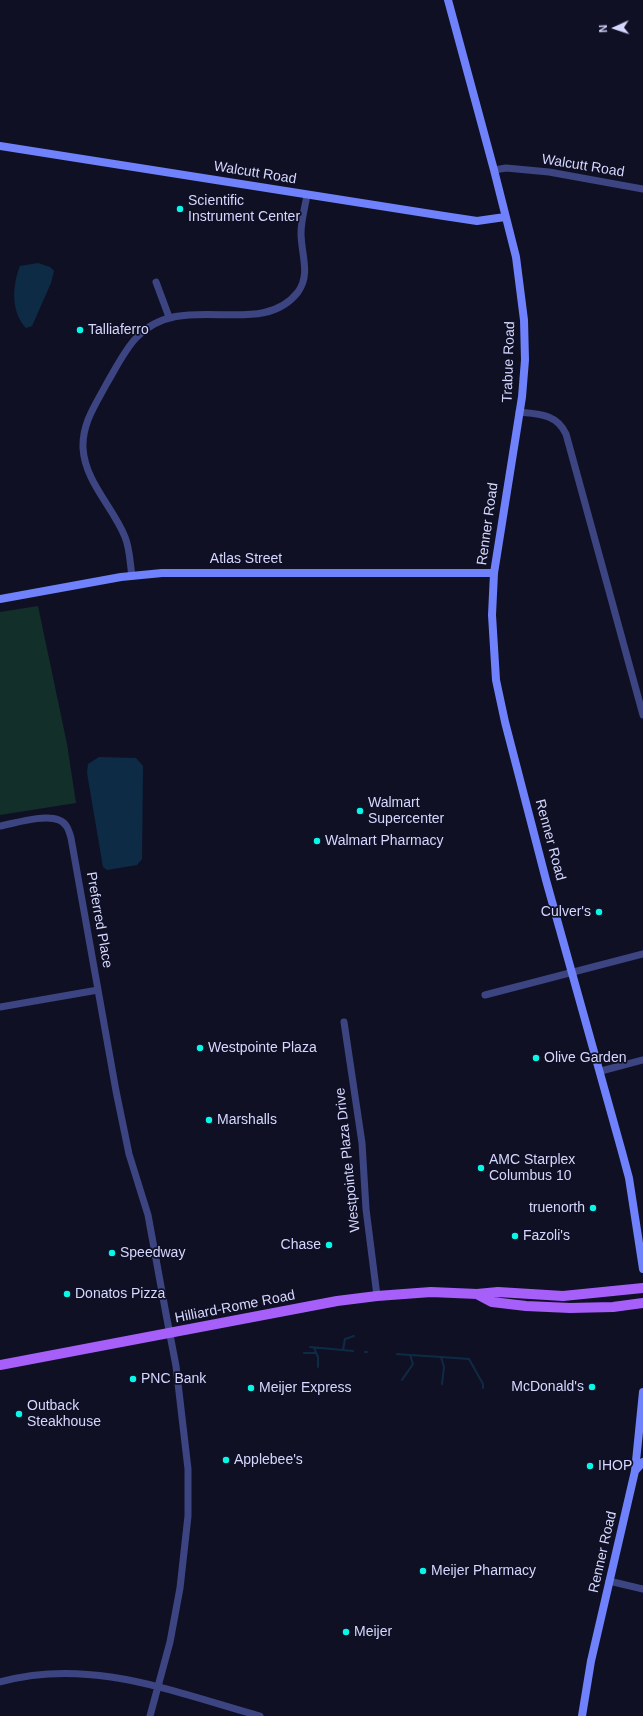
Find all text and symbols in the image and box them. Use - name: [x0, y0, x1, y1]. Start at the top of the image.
- north arrow: [595, 8, 635, 48]
- text: N: [597, 24, 609, 33]
- street label: Walcutt Road: [540, 151, 626, 181]
- street label: Walcutt Road: [212, 158, 298, 188]
- place label: Scientific Instrument Center: [188, 193, 300, 226]
- marker: Scientific Instrument Center: [175, 204, 185, 214]
- street label: Trabue Road: [499, 321, 519, 403]
- place label: Talliaferro: [88, 322, 149, 338]
- marker: Talliaferro: [75, 325, 85, 335]
- street label: Renner Road: [474, 482, 502, 566]
- street label: Atlas Street: [210, 551, 282, 567]
- place label: Walmart Supercenter: [368, 795, 444, 828]
- street label: Renner Road: [531, 798, 569, 882]
- marker: Walmart Supercenter: [355, 806, 365, 816]
- place label: Walmart Pharmacy: [325, 833, 444, 849]
- marker: Walmart Pharmacy: [312, 836, 322, 846]
- street label: Preferred Place: [82, 871, 116, 969]
- place label: Culver's: [541, 904, 591, 920]
- marker: Culver's: [594, 907, 604, 917]
- place label: Westpointe Plaza: [208, 1040, 317, 1056]
- marker: Westpointe Plaza: [195, 1043, 205, 1053]
- place label: Olive Garden: [544, 1050, 626, 1066]
- marker: Olive Garden: [531, 1053, 541, 1063]
- street label: Westpointe Plaza Drive: [332, 1087, 364, 1233]
- place label: Marshalls: [217, 1112, 277, 1128]
- marker: Marshalls: [204, 1115, 214, 1125]
- place label: AMC Starplex Columbus 10: [489, 1152, 575, 1184]
- marker: AMC Starplex Columbus 10: [476, 1163, 486, 1173]
- place label: truenorth: [529, 1200, 585, 1216]
- marker: truenorth: [588, 1203, 598, 1213]
- place label: Fazoli's: [523, 1228, 570, 1244]
- marker: Fazoli's: [510, 1231, 520, 1241]
- place label: Chase: [281, 1237, 321, 1253]
- marker: Chase: [324, 1240, 334, 1250]
- place label: Speedway: [120, 1245, 185, 1261]
- marker: Speedway: [107, 1248, 117, 1258]
- place label: Donatos Pizza: [75, 1286, 165, 1302]
- street label: Hilliard-Rome Road: [173, 1287, 297, 1327]
- marker: Donatos Pizza: [62, 1289, 72, 1299]
- place label: PNC Bank: [141, 1371, 206, 1387]
- marker: PNC Bank: [128, 1374, 138, 1384]
- place label: McDonald's: [511, 1379, 584, 1395]
- place label: Meijer Express: [259, 1380, 352, 1396]
- marker: McDonald's: [587, 1382, 597, 1392]
- marker: Meijer Express: [246, 1383, 256, 1393]
- place label: Outback Steakhouse: [27, 1398, 101, 1430]
- marker: Outback Steakhouse: [14, 1409, 24, 1419]
- place label: Applebee's: [234, 1452, 303, 1468]
- marker: Applebee's: [221, 1455, 231, 1465]
- place label: IHOP: [598, 1458, 632, 1474]
- marker: IHOP: [585, 1461, 595, 1471]
- street label: Renner Road: [585, 1510, 621, 1594]
- place label: Meijer Pharmacy: [431, 1563, 536, 1579]
- marker: Meijer Pharmacy: [418, 1566, 428, 1576]
- place label: Meijer: [354, 1624, 392, 1640]
- marker: Meijer: [341, 1627, 351, 1637]

